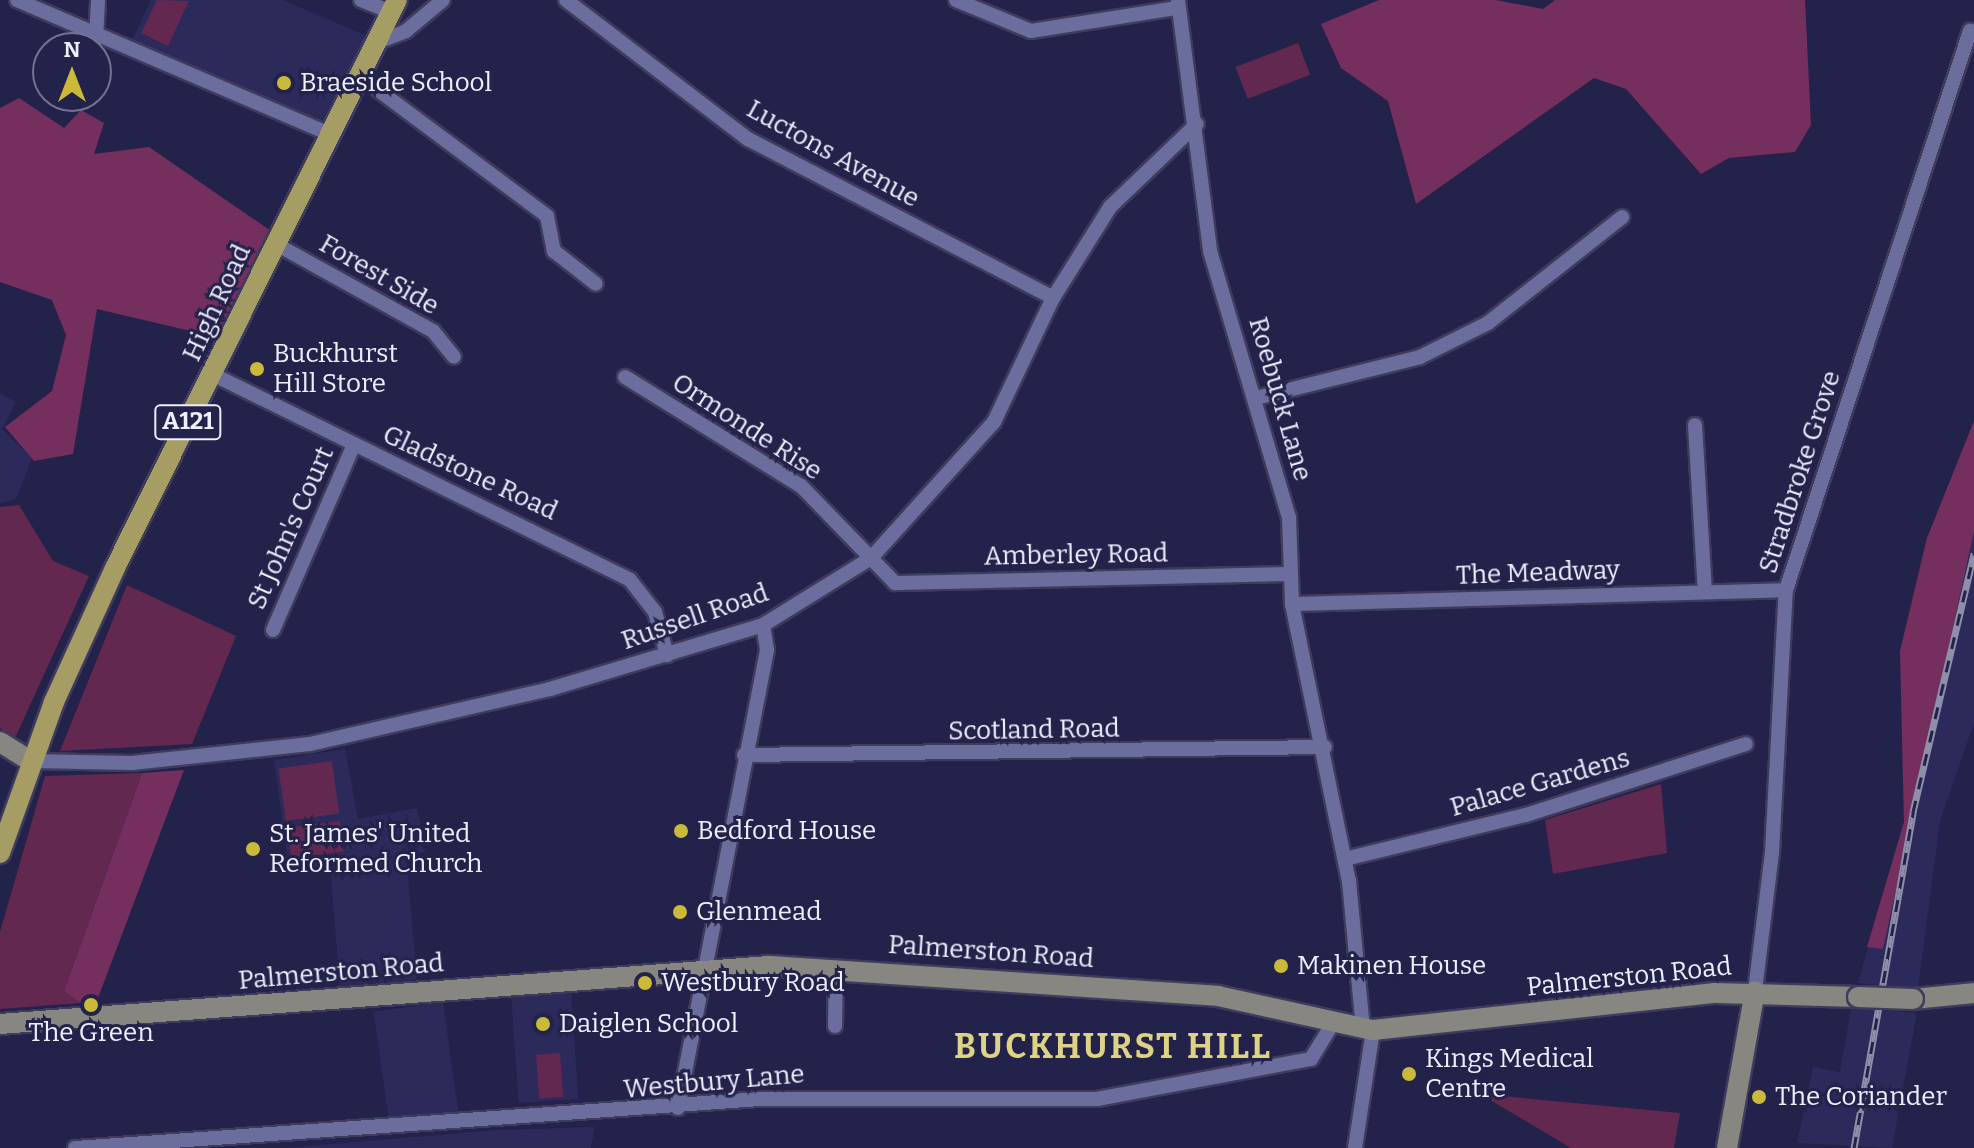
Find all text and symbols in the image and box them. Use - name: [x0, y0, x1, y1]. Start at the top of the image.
- north arrow: [32, 32, 112, 112]
- text: N: [64, 36, 80, 63]
- place label: Braeside School: [300, 67, 492, 99]
- marker: Braeside School: [275, 74, 293, 92]
- street label: Luctons Avenue: [741, 94, 925, 214]
- street label: Forest Side: [314, 228, 444, 322]
- street label: High Road: [176, 240, 258, 366]
- street label: Roebuck Lane: [1242, 314, 1318, 484]
- place label: Buckhurst Hill Store: [273, 338, 398, 400]
- marker: Buckhurst Hill Store: [248, 360, 266, 378]
- street label: Ormonde Rise: [666, 367, 828, 487]
- street label: Stradbroke Grove: [1753, 367, 1847, 577]
- road number: A121: [154, 402, 222, 442]
- street label: Gladstone Road: [378, 419, 562, 527]
- street label: St John's Court: [241, 442, 341, 614]
- street label: Amberley Road: [984, 538, 1168, 572]
- street label: The Meadway: [1455, 555, 1621, 591]
- street label: Russell Road: [618, 577, 772, 657]
- street label: Scotland Road: [948, 713, 1120, 747]
- street label: Palace Gardens: [1447, 742, 1633, 824]
- place label: Bedford House: [697, 815, 876, 847]
- place label: St. James' United Reformed Church: [269, 818, 483, 880]
- marker: Bedford House: [672, 822, 690, 840]
- marker: St. James' United Reformed Church: [244, 840, 262, 858]
- place label: Glenmead: [696, 896, 822, 928]
- marker: Glenmead: [671, 903, 689, 921]
- street label: Palmerston Road: [887, 929, 1095, 975]
- street label: Palmerston Road: [237, 947, 445, 997]
- place label: Makinen House: [1297, 950, 1486, 982]
- street label: Palmerston Road: [1525, 951, 1733, 1003]
- marker: Makinen House: [1272, 957, 1290, 975]
- place label: Westbury Road: [661, 967, 845, 999]
- marker: Westbury Road: [636, 974, 654, 992]
- marker: The Green: [82, 996, 100, 1014]
- place label: Daiglen School: [559, 1008, 738, 1040]
- marker: Daiglen School: [534, 1015, 552, 1033]
- place label: The Green: [28, 1017, 154, 1049]
- district label: BUCKHURST HILL: [954, 1027, 1272, 1067]
- place label: Kings Medical Centre: [1425, 1043, 1594, 1104]
- street label: Westbury Lane: [622, 1059, 806, 1105]
- marker: Kings Medical Centre: [1400, 1065, 1418, 1083]
- place label: The Coriander: [1775, 1081, 1947, 1113]
- marker: The Coriander: [1750, 1088, 1768, 1106]

